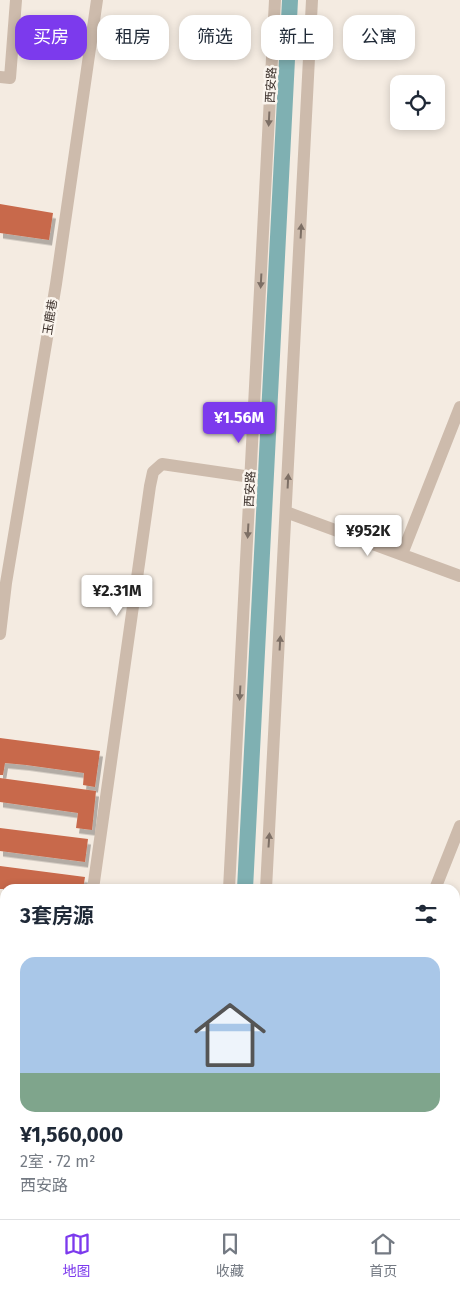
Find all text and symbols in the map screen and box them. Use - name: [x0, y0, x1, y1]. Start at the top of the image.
- chip: 买房: [15, 15, 87, 60]
- chip: 租房: [97, 15, 169, 60]
- chip: 筛选: [179, 15, 251, 60]
- chip: 新上: [261, 15, 333, 60]
- chip: 公寓: [343, 15, 415, 60]
- street label: 西安路: [263, 67, 279, 103]
- map controls: [390, 75, 445, 130]
- button: locate: [390, 75, 445, 130]
- one-way arrow: [265, 111, 273, 127]
- one-way arrow: [297, 223, 305, 239]
- one-way arrow: [256, 273, 264, 289]
- street label: 玉鹿巷: [40, 298, 60, 336]
- pin: ¥1.56M: [198, 402, 280, 444]
- text: ¥1.56M: [214, 408, 264, 427]
- street label: 西安路: [242, 471, 258, 507]
- one-way arrow: [284, 472, 292, 488]
- pin: ¥952K: [333, 514, 403, 557]
- text: ¥952K: [346, 521, 390, 540]
- one-way arrow: [243, 523, 251, 539]
- pin: ¥2.31M: [76, 574, 158, 617]
- text: ¥2.31M: [92, 581, 142, 600]
- one-way arrow: [276, 635, 284, 651]
- one-way arrow: [235, 685, 243, 701]
- one-way arrow: [266, 832, 274, 848]
- icon: filters: [412, 900, 440, 928]
- text: 3套房源: [20, 903, 94, 929]
- icon: home: [185, 990, 275, 1080]
- text: ¥1,560,000: [20, 1122, 123, 1148]
- text: 2室 · 72 m²: [20, 1152, 95, 1171]
- text: 西安路: [20, 1176, 68, 1195]
- tab: 地图: [63, 1230, 91, 1280]
- tab: 收藏: [216, 1230, 244, 1280]
- tab: 首页: [369, 1230, 397, 1280]

